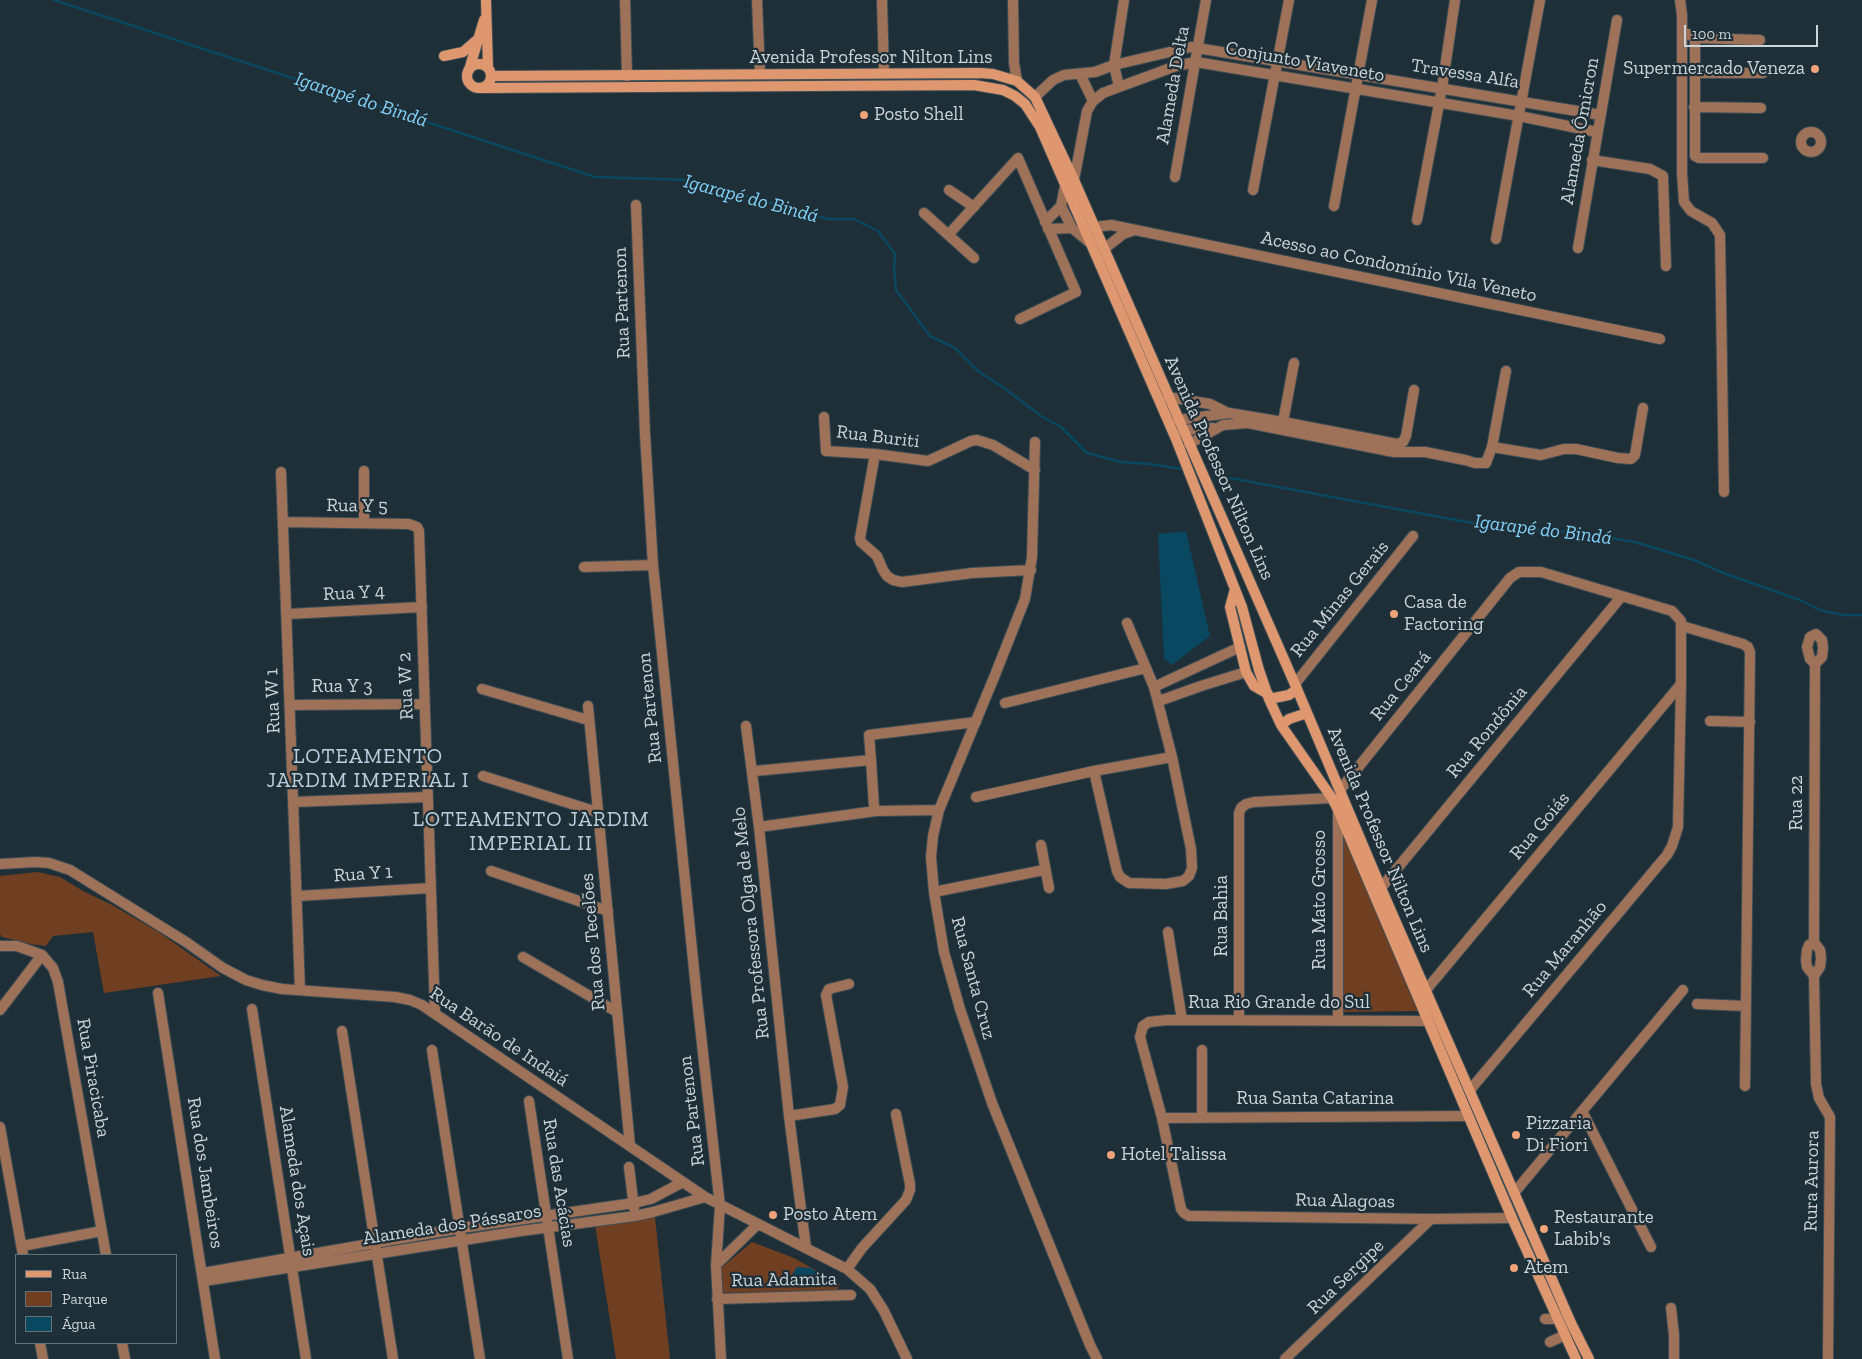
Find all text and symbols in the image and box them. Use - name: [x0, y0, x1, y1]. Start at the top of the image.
- scale bar: [1687, 15, 1821, 47]
- street label: Alameda Delta: [1151, 24, 1195, 146]
- text: 100 m: [1692, 25, 1731, 43]
- street label: Conjunto Viaveneto: [1224, 37, 1386, 87]
- street label: Avenida Professor Nilton Lins: [750, 47, 992, 69]
- street label: Travessa Alfa: [1409, 54, 1521, 94]
- street label: Alameda Ômicron: [1556, 56, 1604, 206]
- place label: Supermercado Veneza: [1623, 58, 1805, 80]
- marker: Supermercado Veneza: [1809, 63, 1821, 75]
- water label: Igarapé do Bindá: [292, 67, 430, 133]
- place label: Posto Shell: [874, 104, 963, 126]
- marker: Posto Shell: [858, 109, 870, 121]
- water label: Igarapé do Bindá: [681, 170, 821, 228]
- street label: Acesso ao Condomínio Vila Veneto: [1259, 227, 1539, 307]
- street label: Rua Partenon: [609, 247, 635, 359]
- street label: Avenida Professor Nilton Lins: [1159, 352, 1279, 584]
- street label: Rua Buriti: [835, 421, 921, 453]
- street label: Rua Y 5: [326, 494, 388, 518]
- water label: Igarapé do Bindá: [1473, 510, 1613, 550]
- street label: Rua Minas Gerais: [1286, 536, 1394, 662]
- street label: Rua Y 4: [322, 580, 386, 606]
- place label: Casa de Factoring: [1404, 592, 1484, 636]
- marker: Casa de Factoring: [1388, 608, 1400, 620]
- street label: Rua Ceará: [1366, 646, 1436, 726]
- street label: Rua Partenon: [633, 651, 667, 765]
- street label: Rua W 2: [393, 652, 419, 720]
- street label: Rua W 1: [260, 668, 286, 734]
- street label: Rua Y 3: [311, 676, 373, 698]
- street label: Rua Rondônia: [1442, 681, 1532, 783]
- street label: Avenida Professor Nilton Lins: [1322, 724, 1438, 956]
- district label: LOTEAMENTO JARDIM IMPERIAL I: [264, 744, 472, 794]
- street label: Rua 22: [1786, 775, 1808, 831]
- street label: Rua Goiás: [1505, 787, 1575, 865]
- street label: Rua Professora Olga de Melo: [727, 806, 775, 1040]
- district label: LOTEAMENTO JARDIM IMPERIAL II: [410, 807, 652, 857]
- street label: Rua Mato Grosso: [1309, 830, 1331, 970]
- street label: Rua Y 1: [333, 861, 393, 887]
- street label: Rua dos Tecelões: [576, 872, 610, 1012]
- street label: Rua Bahia: [1211, 875, 1233, 957]
- street label: Rua Maranhão: [1518, 896, 1612, 1002]
- street label: Rua Santa Cruz: [946, 914, 1000, 1042]
- street label: Rua Barão de Indaiá: [425, 982, 573, 1092]
- street label: Rua Rio Grande do Sul: [1188, 992, 1370, 1014]
- street label: Rua Piracicaba: [71, 1017, 115, 1139]
- street label: Rua Partenon: [674, 1054, 710, 1168]
- street label: Rua Santa Catarina: [1236, 1088, 1394, 1110]
- street label: Rua dos Jambeiros: [182, 1096, 228, 1250]
- street label: Alameda dos Açais: [274, 1104, 320, 1258]
- place label: Pizzaria Di Fiori: [1526, 1113, 1592, 1157]
- street label: Rua das Acácias: [538, 1117, 580, 1249]
- marker: Pizzaria Di Fiori: [1510, 1129, 1522, 1141]
- street label: Rura Aurora: [1800, 1130, 1824, 1232]
- place label: Hotel Talissa: [1121, 1144, 1227, 1166]
- marker: Hotel Talissa: [1105, 1149, 1117, 1161]
- street label: Rua Alagoas: [1295, 1189, 1395, 1213]
- street label: Alameda dos Pássaros: [361, 1200, 543, 1250]
- place label: Posto Atem: [783, 1204, 877, 1226]
- place label: Restaurante Labib's: [1554, 1207, 1654, 1251]
- marker: Posto Atem: [767, 1209, 779, 1221]
- marker: Restaurante Labib's: [1538, 1223, 1550, 1235]
- street label: Rua Sergipe: [1303, 1235, 1389, 1319]
- legend: [15, 1254, 178, 1344]
- place label: Atem: [1524, 1257, 1568, 1279]
- marker: Atem: [1508, 1262, 1520, 1274]
- text: Rua: [62, 1265, 87, 1283]
- street label: Rua Adamita: [731, 1268, 837, 1292]
- text: Parque: [62, 1290, 108, 1308]
- text: Água: [62, 1315, 95, 1333]

